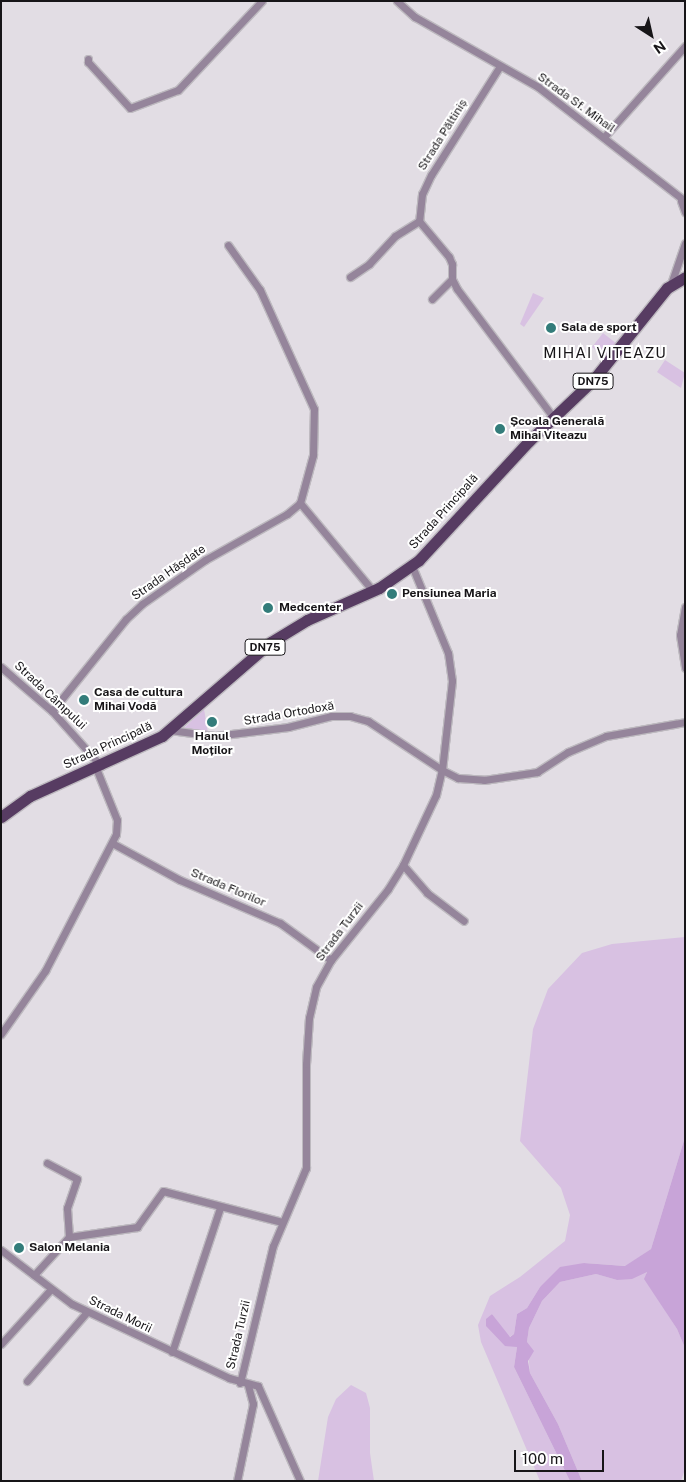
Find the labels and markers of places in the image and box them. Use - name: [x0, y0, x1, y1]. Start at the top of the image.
- place label: Sala de sport: [561, 321, 637, 335]
- marker: Sala de sport: [545, 322, 557, 334]
- place label: Școala Generală Mihai Viteazu: [510, 415, 604, 443]
- marker: Școala Generală Mihai Viteazu: [494, 423, 506, 435]
- place label: Pensiunea Maria: [402, 587, 497, 601]
- marker: Pensiunea Maria: [386, 588, 398, 600]
- marker: Medcenter: [261, 601, 275, 615]
- place label: Medcenter: [279, 601, 341, 615]
- place label: Casa de cultura Mihai Vodă: [94, 686, 183, 714]
- marker: Casa de cultura Mihai Vodă: [78, 694, 90, 706]
- marker: Hanul Moților: [206, 716, 218, 728]
- place label: Hanul Moților: [191, 730, 233, 758]
- place label: Salon Melania: [29, 1241, 110, 1255]
- marker: Salon Melania: [13, 1242, 25, 1254]

